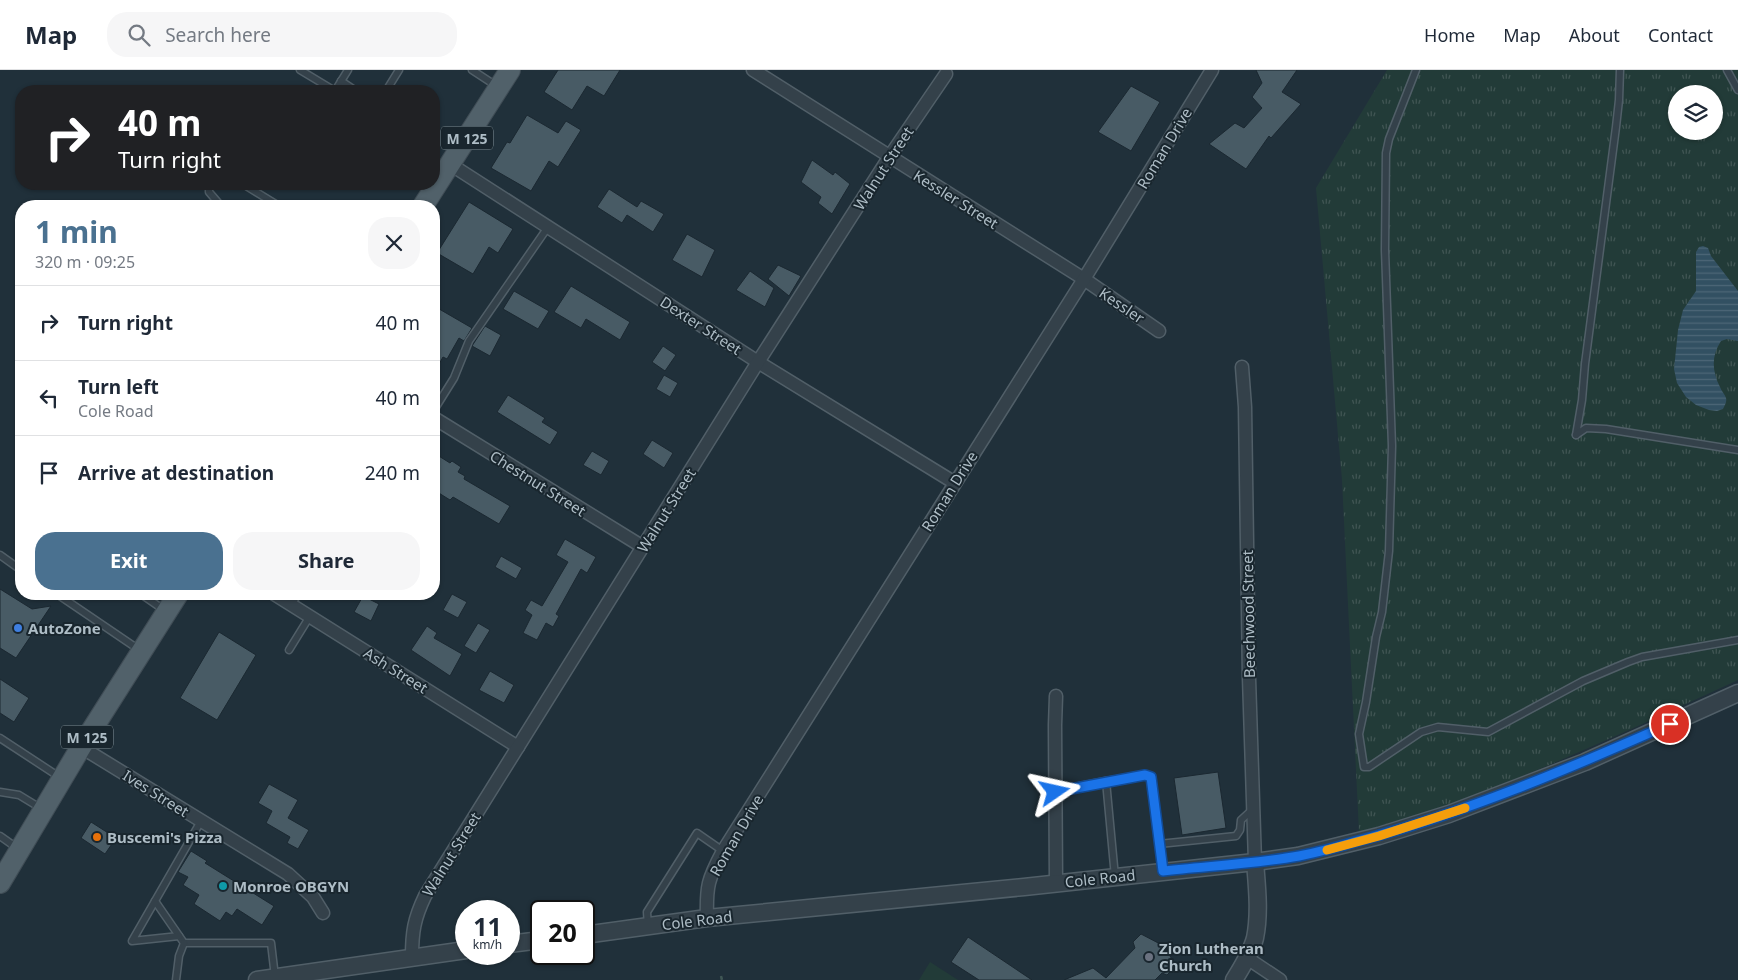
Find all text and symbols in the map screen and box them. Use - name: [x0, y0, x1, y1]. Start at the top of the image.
- search box: [107, 12, 457, 57]
- text: Map: [25, 18, 77, 51]
- icon: search: [125, 21, 153, 49]
- text: Search here: [165, 22, 271, 48]
- text: Home: [1424, 23, 1475, 47]
- text: Map: [1503, 23, 1541, 47]
- text: About: [1569, 23, 1620, 47]
- text: Contact: [1648, 23, 1713, 47]
- map controls: [1668, 85, 1723, 140]
- button: layers: [1668, 85, 1723, 140]
- text: 40 m: [118, 99, 201, 146]
- street label: Roman Drive: [1132, 104, 1196, 192]
- icon: right: [35, 105, 100, 170]
- street label: Walnut Street: [849, 122, 918, 214]
- road number: M 125: [441, 126, 493, 150]
- text: Turn right: [118, 144, 221, 174]
- street label: Kessler Street: [910, 165, 1003, 233]
- text: 1 min: [35, 211, 118, 252]
- button: close: [368, 217, 420, 269]
- text: 320 m · 09:25: [35, 251, 135, 273]
- street label: Kessler: [1095, 283, 1149, 327]
- street label: Dexter Street: [657, 291, 746, 359]
- icon: right: [35, 309, 63, 337]
- text: Turn right: [78, 310, 173, 336]
- text: 40 m: [376, 310, 420, 336]
- text: Turn left: [78, 374, 159, 400]
- icon: left: [35, 384, 63, 412]
- text: 40 m: [376, 385, 420, 411]
- text: Cole Road: [78, 400, 154, 422]
- street label: Chestnut Street: [486, 445, 590, 521]
- street label: Roman Drive: [916, 447, 982, 535]
- icon: arrive: [35, 459, 63, 487]
- text: Arrive at destination: [78, 460, 274, 486]
- text: 240 m: [365, 460, 420, 486]
- street label: Walnut Street: [632, 464, 700, 556]
- button: Exit: [35, 532, 223, 590]
- button: Share: [233, 532, 420, 590]
- street label: Beechwood Street: [1237, 549, 1259, 678]
- place label: AutoZone: [28, 618, 101, 638]
- marker: AutoZone: [12, 622, 24, 634]
- street label: Ash Street: [360, 642, 432, 698]
- pin: [1649, 703, 1691, 745]
- icon: arrive: [1656, 710, 1684, 738]
- road number: M 125: [61, 726, 113, 749]
- street label: Ives Street: [119, 765, 193, 821]
- position arrow: [1028, 765, 1080, 817]
- street label: Roman Drive: [705, 791, 767, 879]
- street label: Walnut Street: [417, 808, 485, 900]
- place label: Buscemi's Pizza: [107, 827, 223, 847]
- marker: Buscemi's Pizza: [91, 831, 103, 843]
- street label: Cole Road: [1064, 864, 1136, 892]
- place label: Monroe OBGYN: [233, 876, 349, 896]
- marker: Monroe OBGYN: [217, 880, 229, 892]
- speed limit sign: 20: [530, 900, 595, 965]
- street label: Cole Road: [661, 906, 733, 934]
- text: 11: [473, 909, 502, 943]
- text: km/h: [473, 936, 502, 953]
- place label: Zion Lutheran Church: [1159, 938, 1264, 975]
- marker: Zion Lutheran Church: [1143, 951, 1155, 963]

